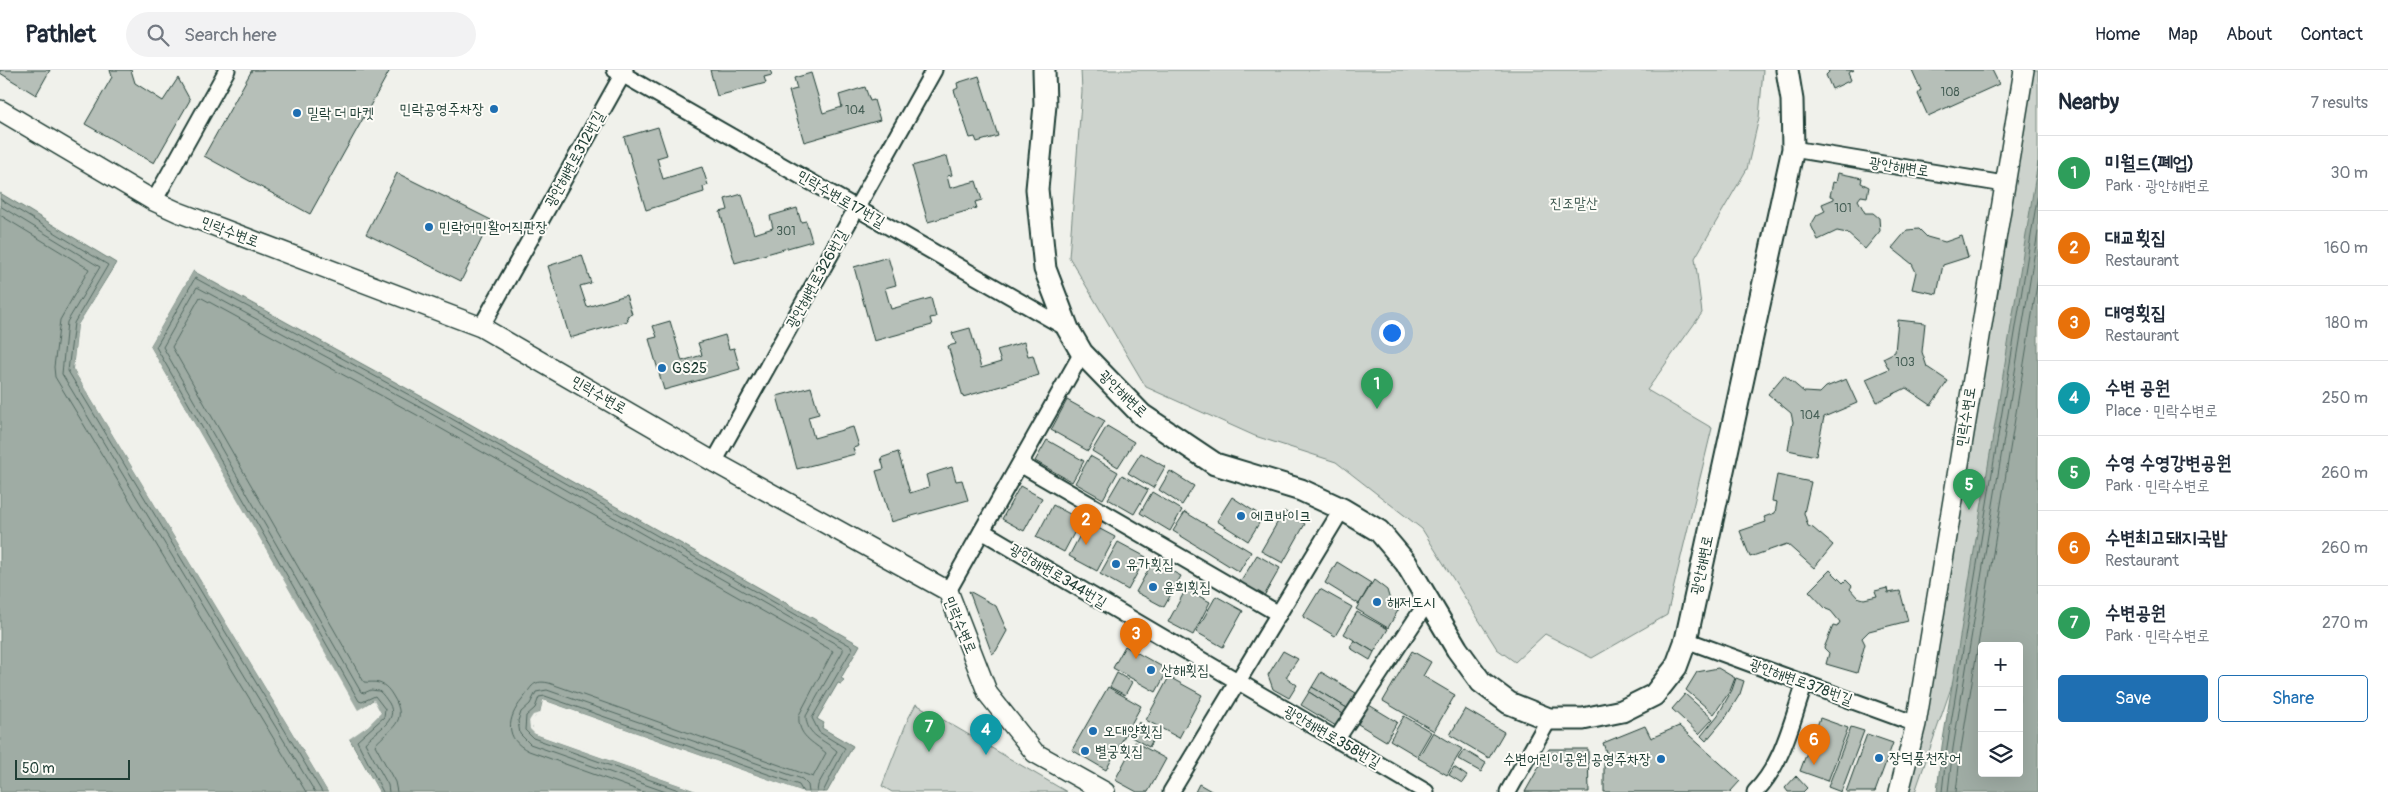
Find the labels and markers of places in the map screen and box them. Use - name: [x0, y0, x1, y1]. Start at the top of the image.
- place label: 민락공영주차장: [400, 100, 484, 119]
- marker: 민락공영주차장: [488, 103, 500, 115]
- place label: 밀락 더 마켓: [307, 104, 374, 123]
- marker: 밀락 더 마켓: [291, 107, 303, 119]
- place label: 민락어민활어직판장: [439, 218, 548, 237]
- marker: 민락어민활어직판장: [423, 221, 435, 233]
- place label: GS25: [672, 359, 707, 378]
- marker: GS25: [656, 362, 668, 374]
- pin: 1: [1361, 368, 1393, 409]
- pin: 5: [1953, 469, 1985, 510]
- pin: 2: [1070, 504, 1102, 545]
- place label: 에코바이크: [1251, 507, 1311, 526]
- marker: 에코바이크: [1235, 510, 1247, 522]
- place label: 유가횟집: [1126, 555, 1174, 574]
- marker: 유가횟집: [1110, 558, 1122, 570]
- place label: 윤희횟집: [1163, 578, 1211, 597]
- marker: 윤희횟집: [1147, 581, 1159, 593]
- place label: 해저도시: [1387, 593, 1435, 612]
- marker: 해저도시: [1371, 596, 1383, 608]
- pin: 3: [1120, 618, 1152, 659]
- place label: 산해횟집: [1161, 661, 1209, 680]
- marker: 산해횟집: [1145, 664, 1157, 676]
- pin: 7: [913, 711, 945, 752]
- pin: 4: [970, 714, 1002, 755]
- place label: 오대양횟집: [1103, 722, 1163, 741]
- pin: 6: [1798, 724, 1830, 765]
- marker: 오대양횟집: [1087, 725, 1099, 737]
- place label: 별궁횟집: [1095, 742, 1143, 761]
- marker: 별궁횟집: [1079, 745, 1091, 757]
- place label: 장덕풍천장어: [1889, 749, 1961, 768]
- place label: 수변어린이공원 공영주차장: [1503, 750, 1651, 769]
- marker: 장덕풍천장어: [1873, 752, 1885, 764]
- marker: 수변어린이공원 공영주차장: [1655, 753, 1667, 765]

